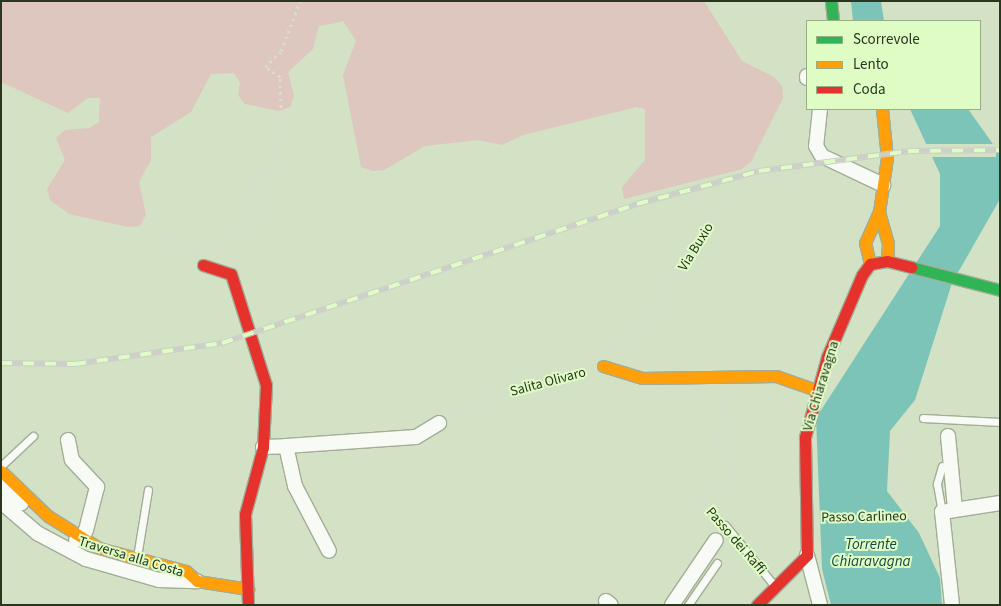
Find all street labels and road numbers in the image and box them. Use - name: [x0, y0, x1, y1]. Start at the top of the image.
- street label: Via Buxio: [675, 220, 717, 274]
- street label: Via Chiaravagna: [799, 339, 843, 433]
- street label: Salita Olivaro: [508, 364, 588, 400]
- street label: Passo dei Raffi: [702, 504, 770, 578]
- street label: Passo Carlineo: [821, 508, 907, 526]
- street label: Traversa alla Costa: [76, 533, 186, 581]

